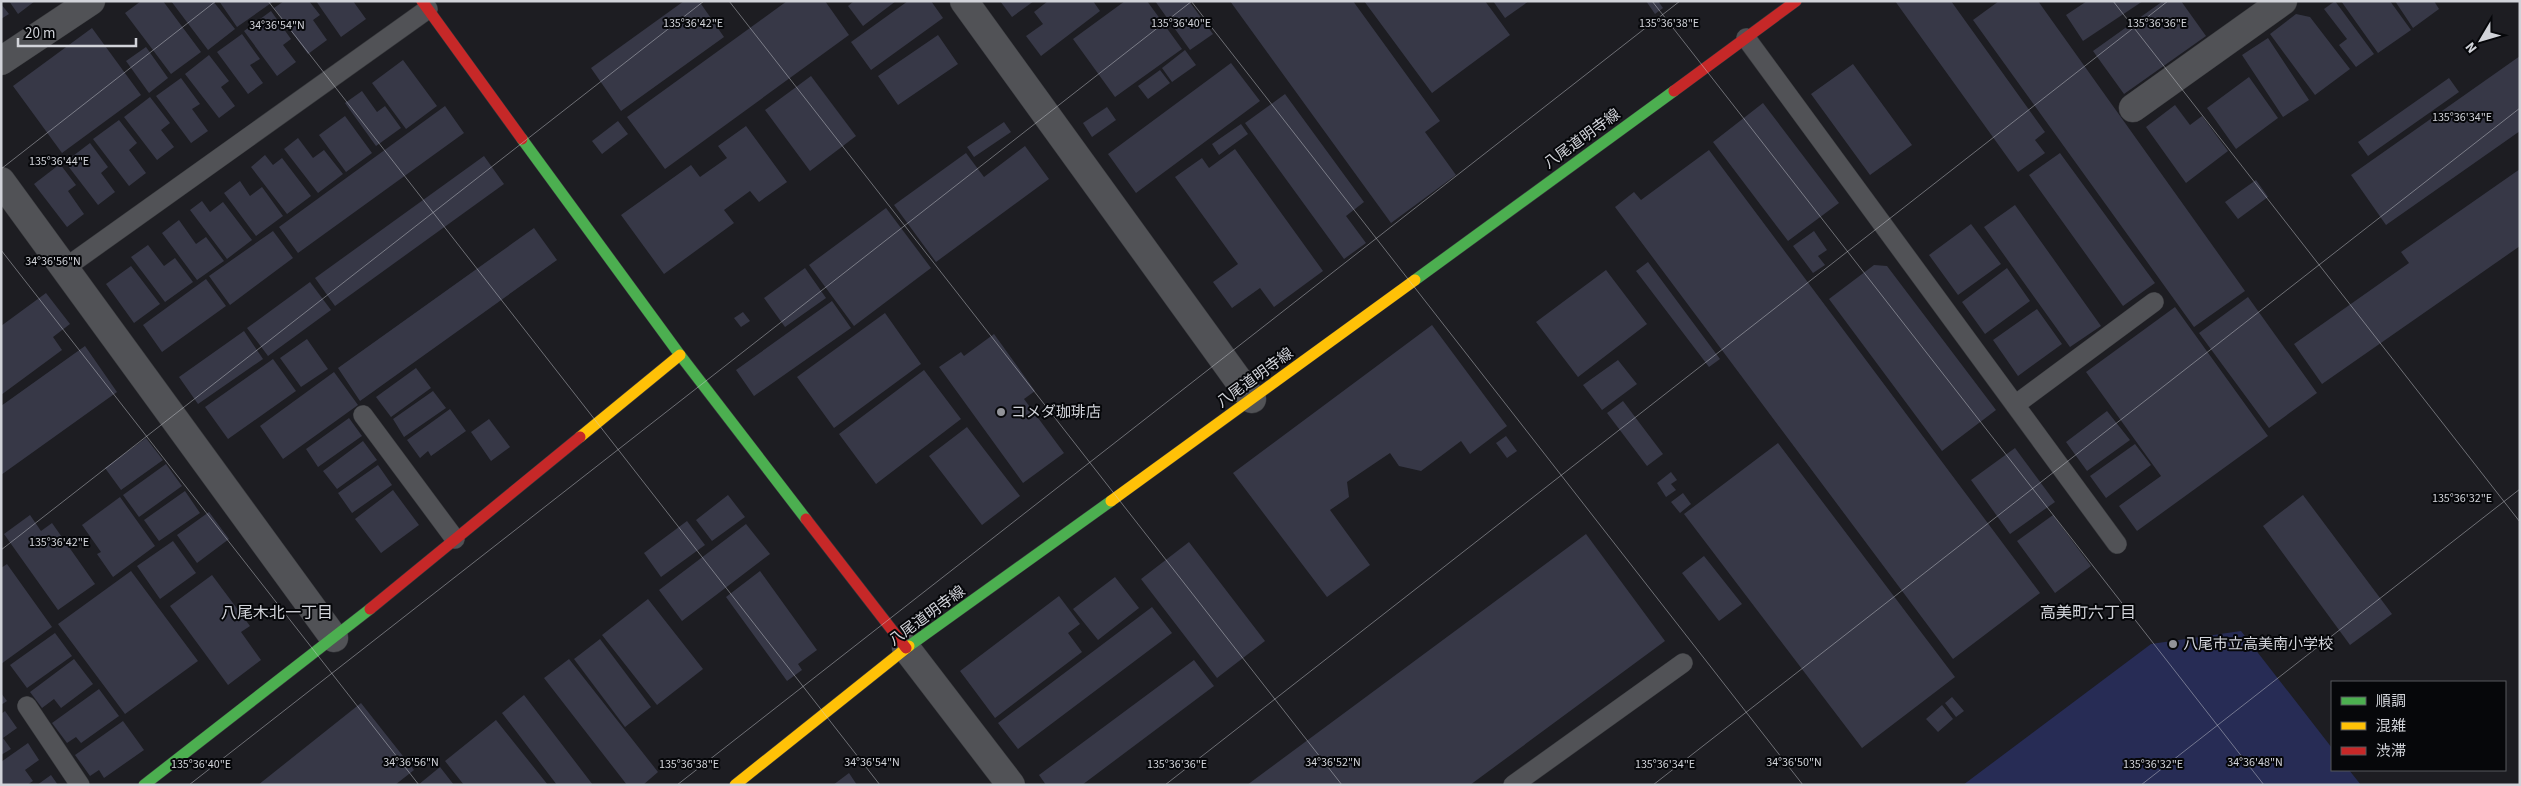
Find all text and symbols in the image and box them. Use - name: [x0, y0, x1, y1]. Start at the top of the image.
- scale bar: [18, 15, 135, 47]
- text: 135°36'42"E: [663, 15, 723, 32]
- text: 135°36'40"E: [1151, 15, 1211, 32]
- text: 135°36'38"E: [1639, 15, 1699, 32]
- text: 135°36'36"E: [2127, 15, 2187, 32]
- north arrow: [2456, 15, 2506, 65]
- text: 34°36'54"N: [249, 17, 305, 34]
- text: 20 m: [25, 23, 55, 44]
- text: N: [2461, 38, 2482, 57]
- street label: 八尾道明寺線: [1539, 104, 1625, 174]
- text: 135°36'34"E: [2432, 109, 2492, 126]
- text: 135°36'44"E: [29, 153, 89, 170]
- text: 34°36'56"N: [25, 253, 81, 270]
- street label: 八尾道明寺線: [1212, 343, 1298, 413]
- place label: コメダ珈琲店: [1011, 402, 1101, 423]
- marker: コメダ珈琲店: [995, 406, 1007, 418]
- text: 135°36'32"E: [2432, 490, 2492, 507]
- text: 135°36'42"E: [29, 534, 89, 551]
- street label: 八尾道明寺線: [884, 581, 970, 651]
- district label: 八尾木北一丁目: [221, 602, 333, 624]
- district label: 高美町六丁目: [2040, 602, 2136, 624]
- place label: 八尾市立高美南小学校: [2183, 634, 2333, 655]
- marker: 八尾市立高美南小学校: [2167, 638, 2179, 650]
- legend: [2331, 681, 2506, 771]
- text: 順調: [2376, 691, 2406, 712]
- text: 混雑: [2376, 716, 2406, 737]
- text: 渋滞: [2376, 741, 2406, 762]
- text: 34°36'56"N: [383, 754, 439, 771]
- text: 34°36'54"N: [844, 754, 900, 771]
- text: 34°36'52"N: [1305, 754, 1361, 771]
- text: 34°36'50"N: [1766, 754, 1822, 771]
- text: 34°36'48"N: [2227, 754, 2283, 771]
- text: 135°36'40"E: [171, 756, 231, 773]
- text: 135°36'38"E: [659, 756, 719, 773]
- text: 135°36'36"E: [1147, 756, 1207, 773]
- text: 135°36'34"E: [1635, 756, 1695, 773]
- text: 135°36'32"E: [2123, 756, 2183, 773]

